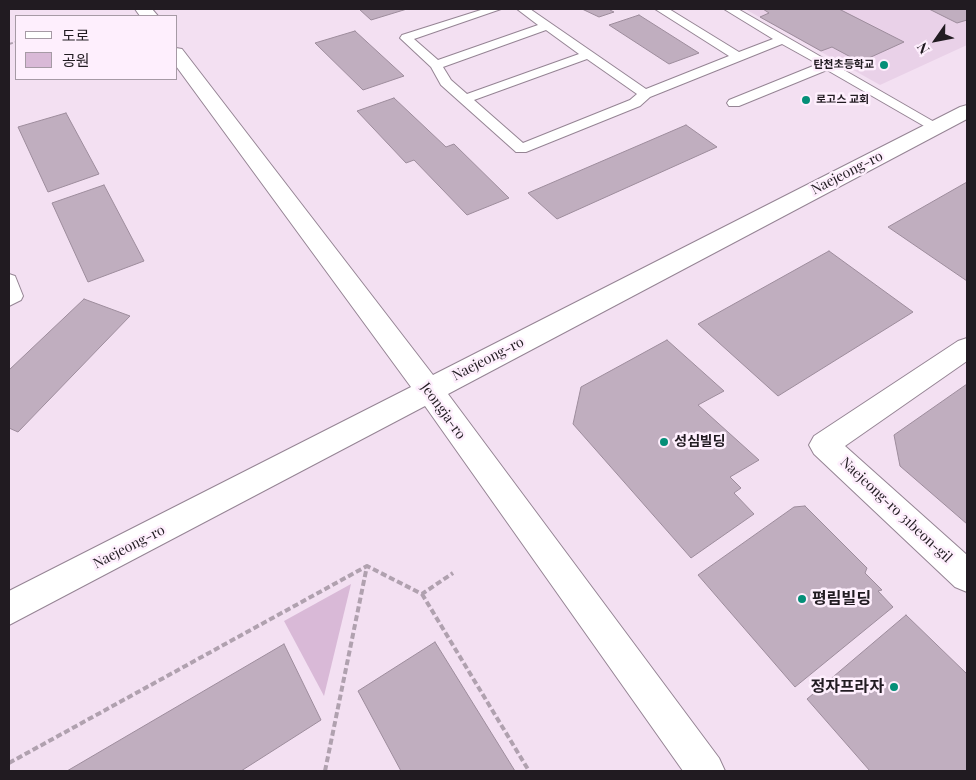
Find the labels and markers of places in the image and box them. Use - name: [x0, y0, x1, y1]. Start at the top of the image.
- place label: 탄천초등학교: [813, 58, 874, 72]
- marker: 탄천초등학교: [878, 59, 890, 71]
- place label: 로고스 교회: [816, 93, 869, 107]
- marker: 로고스 교회: [800, 94, 812, 106]
- place label: 성심빌딩: [674, 434, 726, 450]
- marker: 성심빌딩: [658, 436, 670, 448]
- place label: 평림빌딩: [812, 589, 871, 609]
- marker: 평림빌딩: [796, 593, 808, 605]
- place label: 정자프라자: [810, 677, 884, 697]
- marker: 정자프라자: [888, 681, 900, 693]

